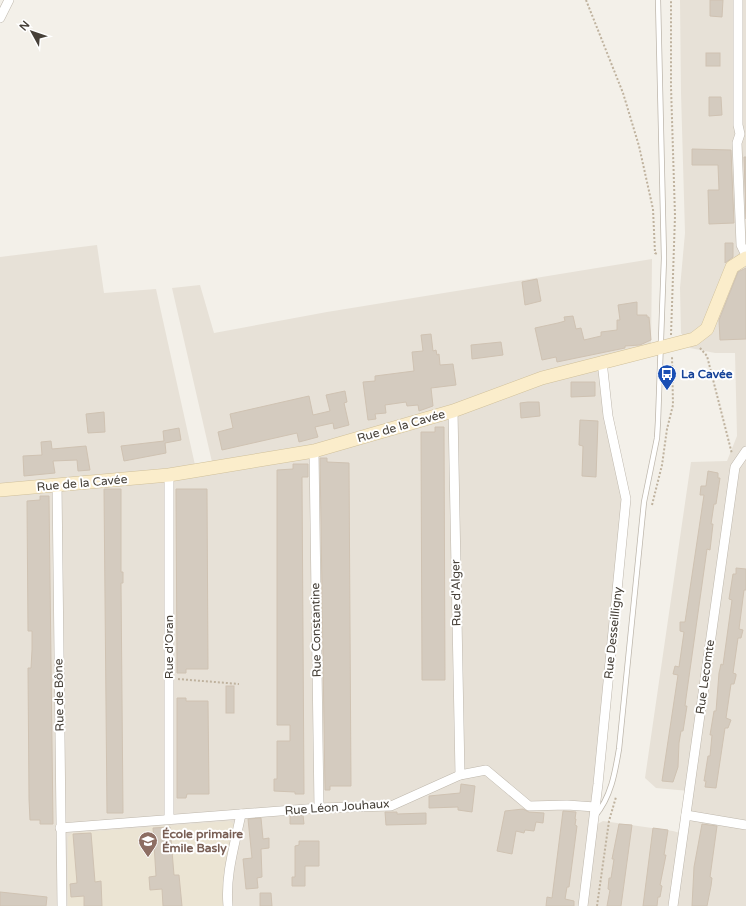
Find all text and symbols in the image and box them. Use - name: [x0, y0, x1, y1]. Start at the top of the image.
- north arrow: [12, 12, 52, 52]
- text: N: [17, 18, 33, 33]
- bus stop icon: La Cavée: [656, 363, 678, 391]
- place label: La Cavée: [681, 367, 733, 381]
- street label: Rue de la Cavée: [355, 407, 447, 445]
- street label: Rue de la Cavée: [36, 472, 128, 494]
- street label: Rue d'Alger: [448, 559, 464, 627]
- street label: Rue Constantine: [308, 582, 324, 677]
- street label: Rue Desseilligny: [601, 586, 625, 680]
- street label: Rue d'Oran: [162, 615, 176, 679]
- street label: Rue Lecomte: [693, 639, 717, 715]
- street label: Rue de Bône: [51, 658, 67, 732]
- street label: Rue Léon Jouhaux: [284, 796, 390, 818]
- place label: École primaire Émile Basly: [162, 827, 243, 856]
- school or university icon: École primaire Émile Basly: [137, 830, 159, 858]

